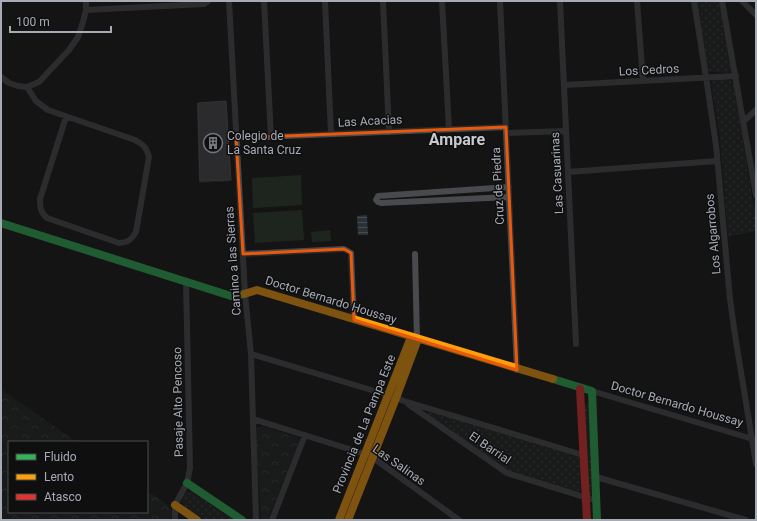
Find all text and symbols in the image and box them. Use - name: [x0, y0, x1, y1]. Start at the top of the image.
- scale bar: [10, 8, 111, 34]
- text: 100 m: [16, 15, 50, 29]
- street label: Los Cedros: [618, 61, 680, 79]
- street label: Las Acacias: [337, 112, 403, 130]
- place label: Colegio de La Santa Cruz: [227, 129, 301, 157]
- district label: Ampare: [429, 130, 485, 149]
- building icon: Colegio de La Santa Cruz: [202, 132, 224, 154]
- street label: Las Casuarinas: [548, 132, 566, 214]
- street label: Cruz de Piedra: [489, 147, 507, 225]
- street label: Los Algarrobos: [702, 193, 724, 275]
- street label: Camino a las Sierras: [222, 206, 244, 316]
- street label: Doctor Bernardo Houssay: [264, 273, 399, 327]
- street label: Pasaje Alto Pencoso: [170, 347, 186, 457]
- street label: Provincia de La Pampa Este: [330, 353, 398, 495]
- street label: Doctor Bernardo Houssay: [609, 378, 745, 430]
- street label: El Barrial: [467, 429, 513, 467]
- legend: [8, 441, 148, 513]
- street label: Las Salinas: [370, 442, 428, 488]
- text: Fluido: [44, 450, 77, 464]
- text: Lento: [44, 470, 74, 484]
- text: Atasco: [44, 490, 82, 504]

